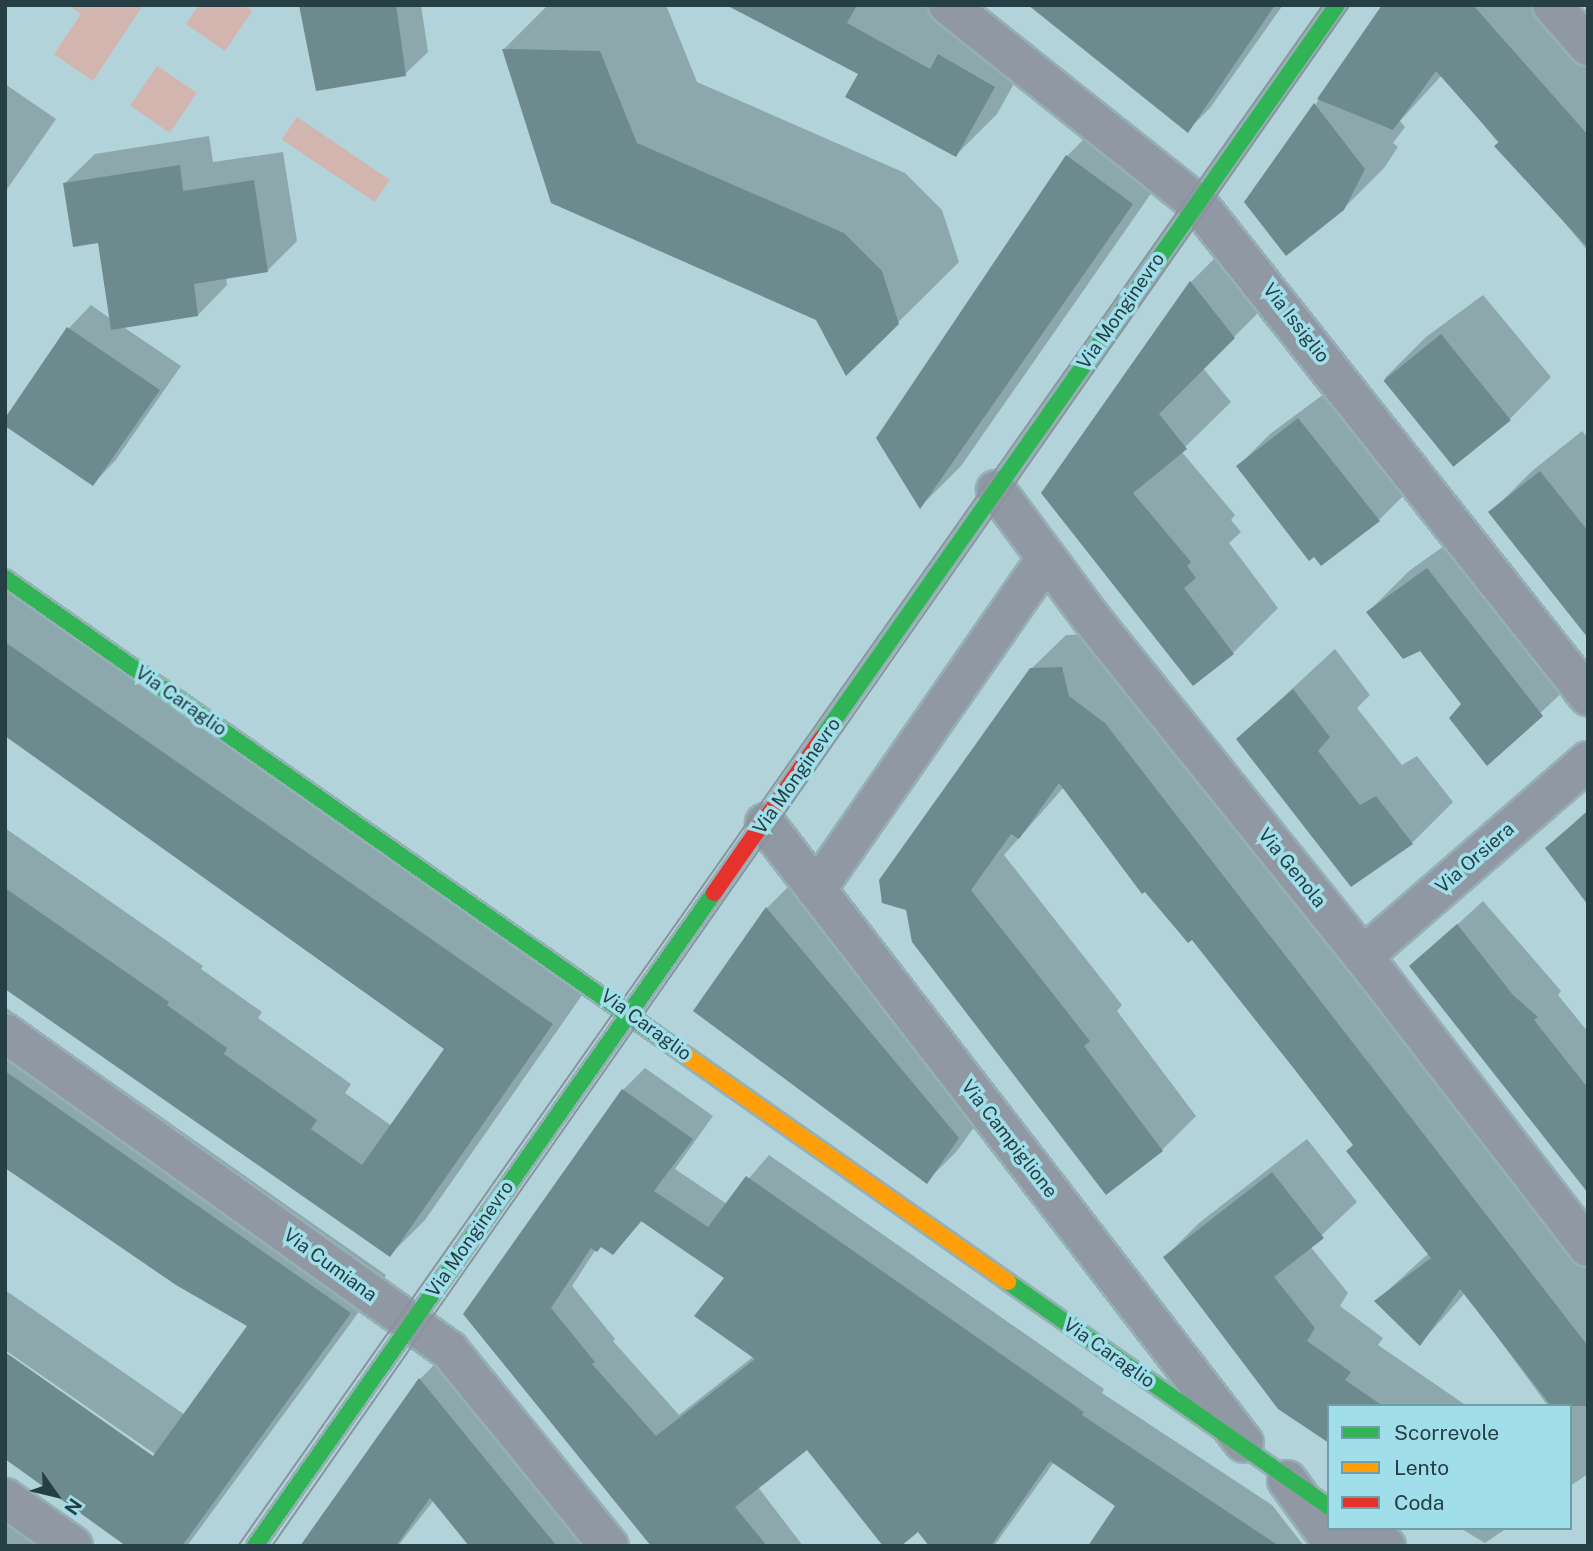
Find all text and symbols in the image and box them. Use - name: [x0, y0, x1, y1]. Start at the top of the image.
- street label: Via Monginevro: [1072, 248, 1170, 374]
- street label: Via Issiglio: [1258, 279, 1334, 367]
- street label: Via Caraglio: [131, 661, 231, 741]
- street label: Via Monginevro: [748, 713, 846, 839]
- street label: Via Orsiera: [1431, 818, 1519, 898]
- street label: Via Genola: [1253, 824, 1331, 912]
- street label: Via Caraglio: [596, 984, 696, 1066]
- street label: Via Campiglione: [956, 1076, 1062, 1202]
- street label: Via Monginevro: [421, 1176, 519, 1302]
- street label: Via Cumiana: [279, 1223, 381, 1307]
- street label: Via Caraglio: [1059, 1313, 1159, 1393]
- legend: [1327, 1404, 1572, 1530]
- text: Scorrevole: [1394, 1420, 1499, 1445]
- text: Lento: [1394, 1455, 1449, 1480]
- north arrow: [21, 1460, 91, 1530]
- text: Coda: [1394, 1490, 1444, 1515]
- text: N: [60, 1494, 87, 1519]

